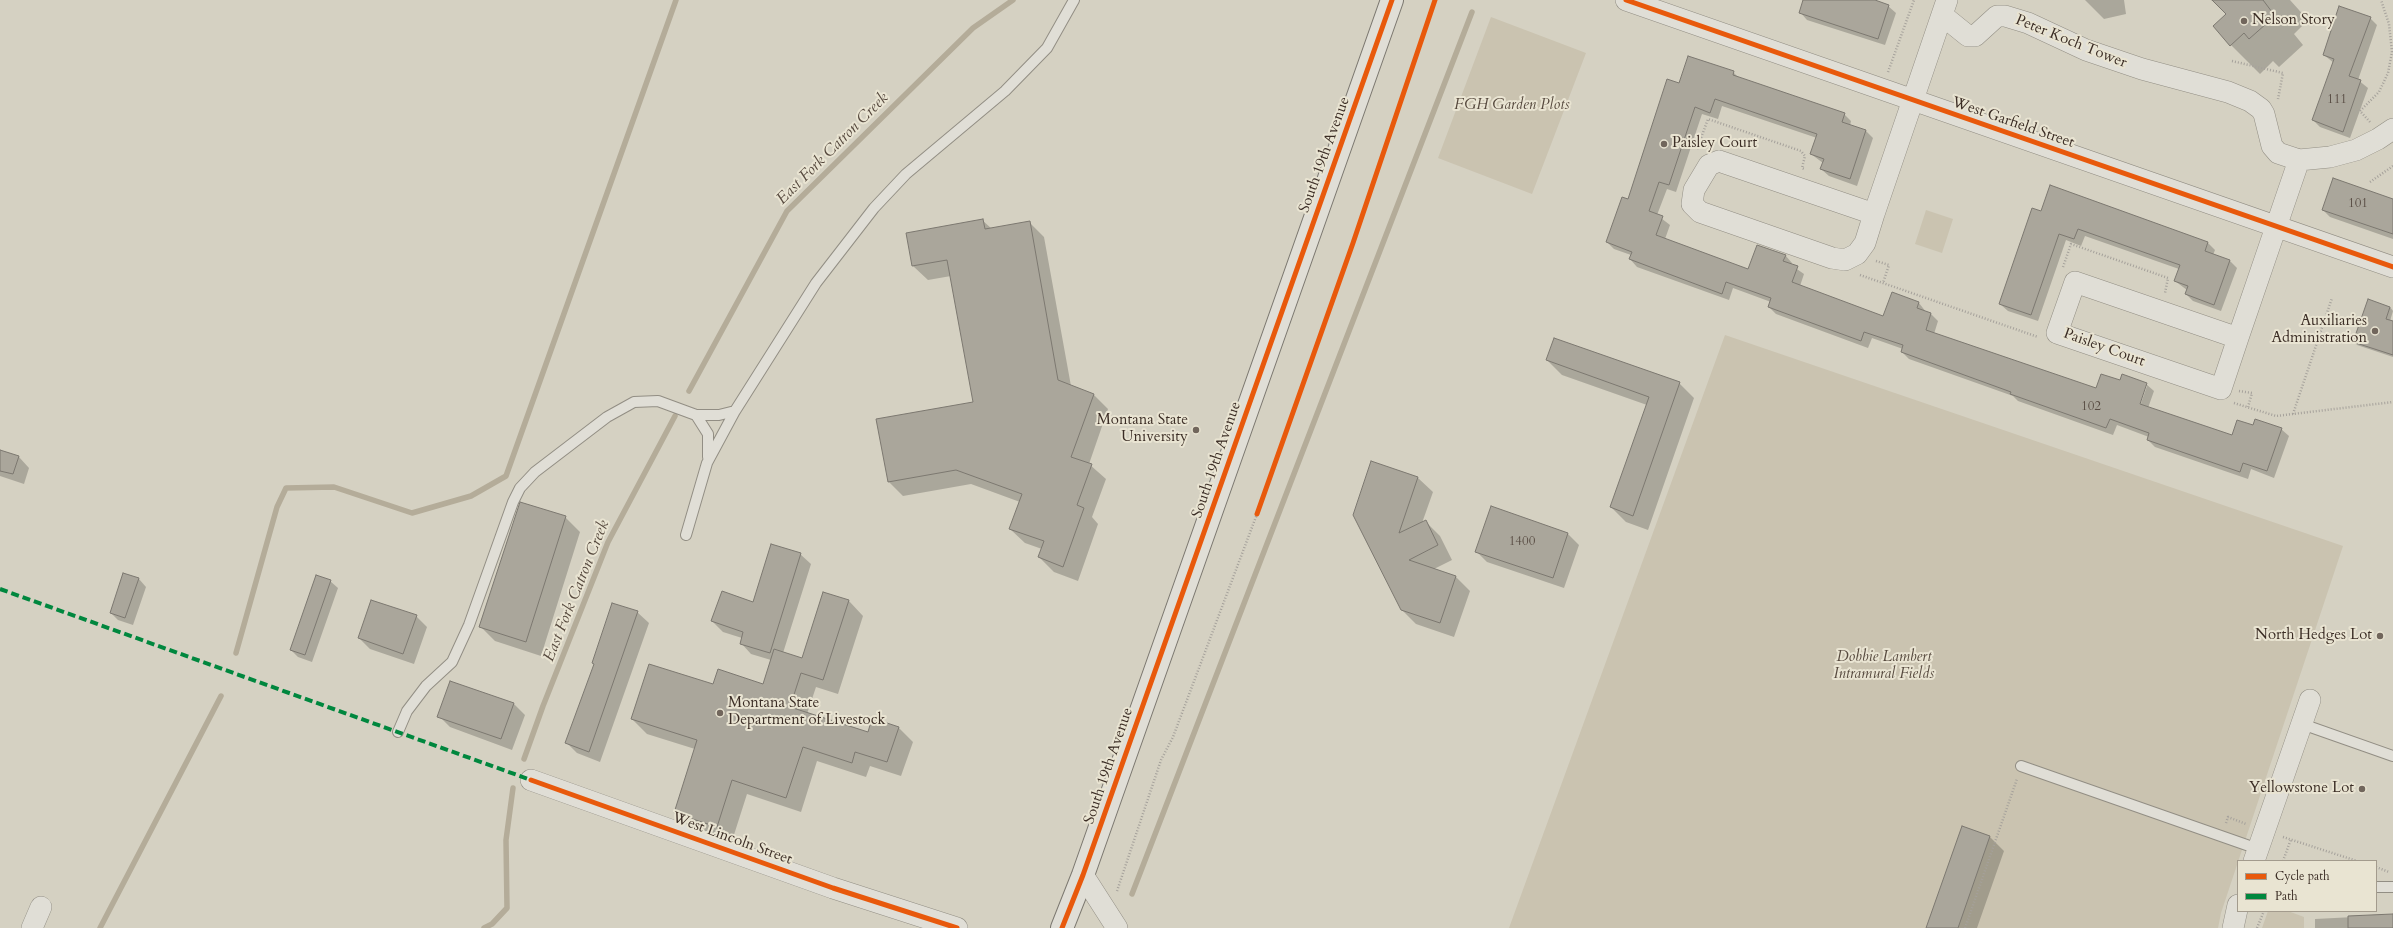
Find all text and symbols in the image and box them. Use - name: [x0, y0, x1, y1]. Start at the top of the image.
- street label: Peter Koch Tower: [2013, 11, 2129, 73]
- place label: Nelson Story: [2252, 12, 2335, 30]
- marker: Nelson Story: [2239, 16, 2249, 26]
- water label: East Fork Catron Creek: [773, 89, 893, 209]
- house number: 111: [2327, 92, 2347, 108]
- street label: West Garfield Street: [1949, 94, 2077, 152]
- street label: South 19th Avenue: [1296, 95, 1354, 215]
- park label: FGH Garden Plots: [1454, 97, 1570, 115]
- place label: Paisley Court: [1672, 135, 1757, 153]
- marker: Paisley Court: [1659, 139, 1669, 149]
- house number: 101: [2348, 196, 2368, 212]
- place label: Auxiliaries Administration: [2271, 313, 2367, 348]
- street label: Paisley Court: [2061, 325, 2147, 371]
- marker: Auxiliaries Administration: [2370, 326, 2380, 336]
- street label: South 19th Avenue: [1189, 399, 1245, 521]
- house number: 102: [2081, 399, 2101, 415]
- place label: Montana State University: [1097, 412, 1188, 447]
- marker: Montana State University: [1191, 425, 1201, 435]
- water label: East Fork Catron Creek: [540, 518, 614, 664]
- house number: 1400: [1509, 534, 1535, 550]
- place label: North Hedges Lot: [2255, 627, 2372, 645]
- marker: North Hedges Lot: [2375, 631, 2385, 641]
- park label: Dobbie Lambert Intramural Fields: [1834, 649, 1934, 684]
- place label: Montana State Department of Livestock: [728, 695, 886, 730]
- street label: South 19th Avenue: [1081, 705, 1137, 827]
- marker: Montana State Department of Livestock: [715, 708, 725, 718]
- place label: Yellowstone Lot: [2249, 780, 2354, 798]
- marker: Yellowstone Lot: [2357, 784, 2367, 794]
- street label: West Lincoln Street: [670, 809, 794, 869]
- legend: [2237, 860, 2377, 912]
- text: Cycle path: [2275, 868, 2330, 884]
- text: Path: [2275, 888, 2298, 904]

